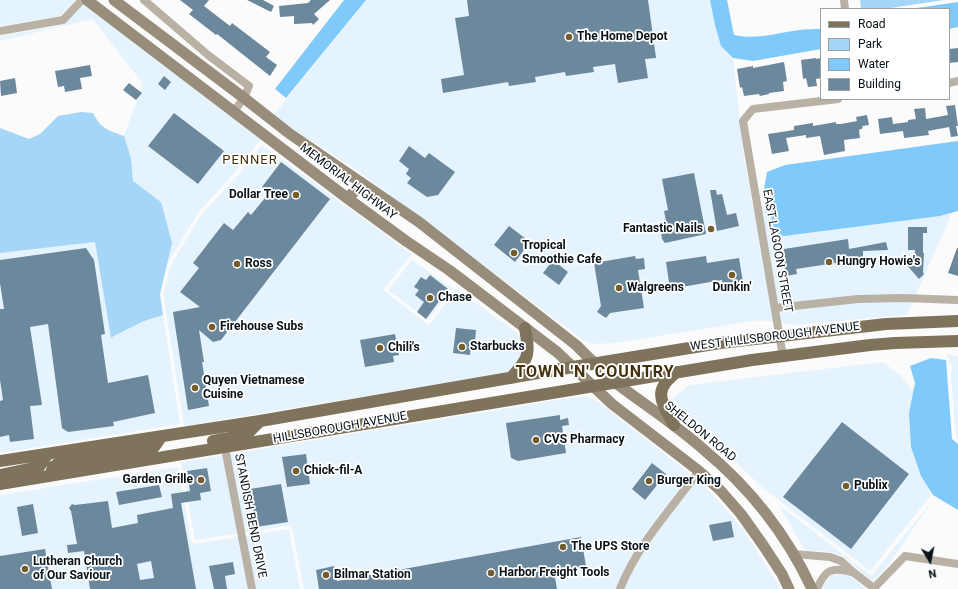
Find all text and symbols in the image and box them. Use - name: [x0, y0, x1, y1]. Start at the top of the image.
- legend: [820, 8, 950, 100]
- text: Road: [858, 17, 886, 31]
- place label: The Home Depot: [577, 30, 668, 44]
- marker: The Home Depot: [564, 32, 574, 42]
- text: Park: [858, 37, 882, 51]
- text: Water: [858, 57, 889, 71]
- text: Building: [858, 77, 901, 91]
- street label: MEMORIAL HIGHWAY: [297, 141, 399, 223]
- district label: PENNER: [222, 153, 278, 169]
- place label: Dollar Tree: [229, 188, 288, 202]
- street label: EAST LAGOON STREET: [759, 188, 795, 314]
- marker: Dollar Tree: [291, 190, 301, 200]
- place label: Fantastic Nails: [623, 222, 703, 236]
- marker: Fantastic Nails: [706, 224, 716, 234]
- place label: Tropical Smoothie Cafe: [522, 239, 602, 267]
- marker: Tropical Smoothie Cafe: [509, 248, 519, 258]
- place label: Hungry Howie's: [837, 255, 921, 269]
- place label: Ross: [245, 257, 272, 271]
- marker: Hungry Howie's: [824, 257, 834, 267]
- marker: Ross: [232, 259, 242, 269]
- marker: Dunkin': [727, 270, 737, 280]
- place label: Walgreens: [627, 281, 684, 295]
- place label: Dunkin': [713, 281, 751, 295]
- marker: Walgreens: [614, 283, 624, 293]
- place label: Chase: [438, 291, 472, 305]
- marker: Chase: [425, 293, 435, 303]
- street label: WEST HILLSBOROUGH AVENUE: [690, 319, 860, 355]
- place label: Firehouse Subs: [220, 320, 303, 334]
- marker: Firehouse Subs: [207, 322, 217, 332]
- place label: Starbucks: [470, 340, 525, 354]
- place label: Chili's: [388, 341, 420, 355]
- marker: Starbucks: [457, 342, 467, 352]
- marker: Chili's: [375, 343, 385, 353]
- district label: TOWN 'N' COUNTRY: [515, 363, 675, 383]
- place label: Quyen Vietnamese Cuisine: [203, 374, 304, 402]
- marker: Quyen Vietnamese Cuisine: [190, 383, 200, 393]
- street label: SHELDON ROAD: [661, 399, 739, 465]
- street label: HILLSBOROUGH AVENUE: [272, 409, 408, 447]
- place label: CVS Pharmacy: [544, 433, 624, 447]
- marker: CVS Pharmacy: [531, 435, 541, 445]
- street label: STANDISH BEND DRIVE: [231, 452, 269, 580]
- place label: Chick-fil-A: [304, 464, 362, 478]
- marker: Chick-fil-A: [291, 466, 301, 476]
- place label: Garden Grille: [123, 473, 193, 487]
- place label: Burger King: [657, 474, 721, 488]
- marker: Garden Grille: [196, 475, 206, 485]
- marker: Burger King: [644, 476, 654, 486]
- place label: Publix: [854, 479, 888, 493]
- marker: Publix: [841, 481, 851, 491]
- place label: The UPS Store: [571, 540, 649, 554]
- north arrow: [910, 541, 950, 581]
- marker: The UPS Store: [558, 542, 568, 552]
- place label: Lutheran Church of Our Saviour: [33, 555, 122, 583]
- marker: Lutheran Church of Our Saviour: [20, 564, 30, 574]
- place label: Harbor Freight Tools: [499, 566, 609, 580]
- text: N: [927, 566, 937, 580]
- place label: Bilmar Station: [334, 568, 411, 582]
- marker: Harbor Freight Tools: [486, 568, 496, 578]
- marker: Bilmar Station: [321, 570, 331, 580]

